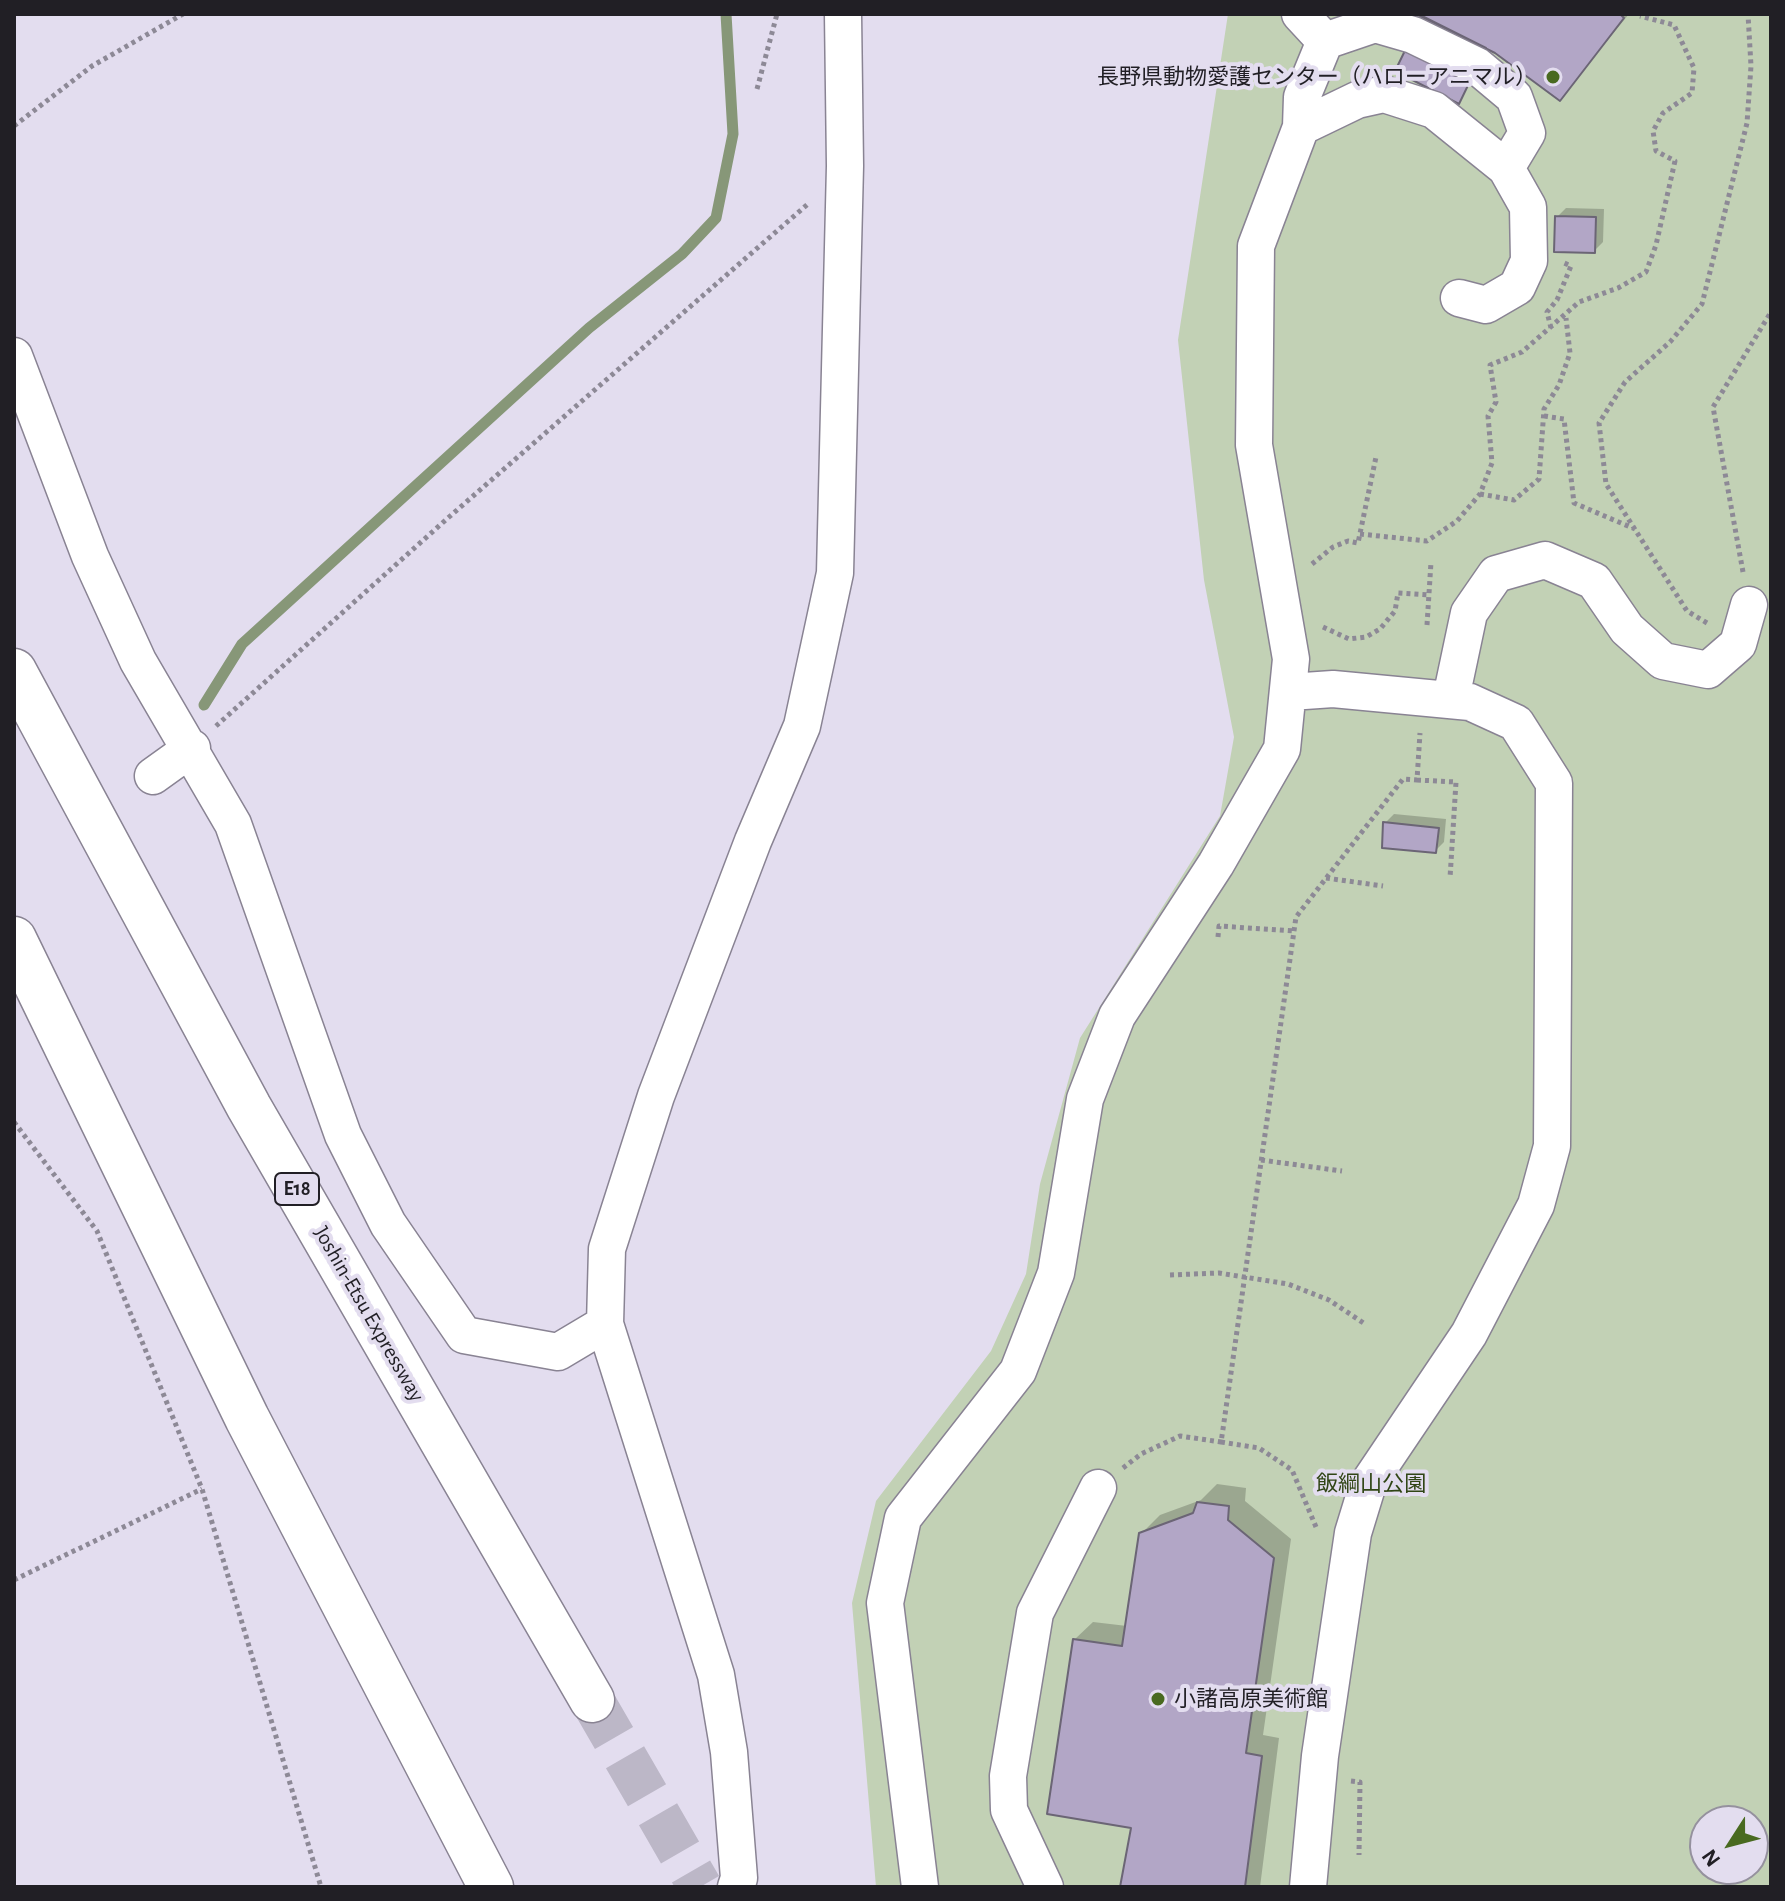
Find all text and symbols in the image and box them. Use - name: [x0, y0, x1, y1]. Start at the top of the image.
- place label: 長野県動物愛護センター（ハローアニマル）: [1097, 64, 1537, 90]
- marker: 長野県動物愛護センター（ハローアニマル）: [1544, 68, 1562, 86]
- road number: E18: [275, 1173, 319, 1205]
- street label: Joshin-Etsu Expressway: [308, 1222, 430, 1406]
- park label: 飯綱山公園: [1316, 1471, 1426, 1497]
- place label: 小諸高原美術館: [1174, 1686, 1328, 1712]
- marker: 小諸高原美術館: [1149, 1690, 1167, 1708]
- north arrow: [1689, 1805, 1769, 1885]
- text: N: [1698, 1845, 1725, 1871]

